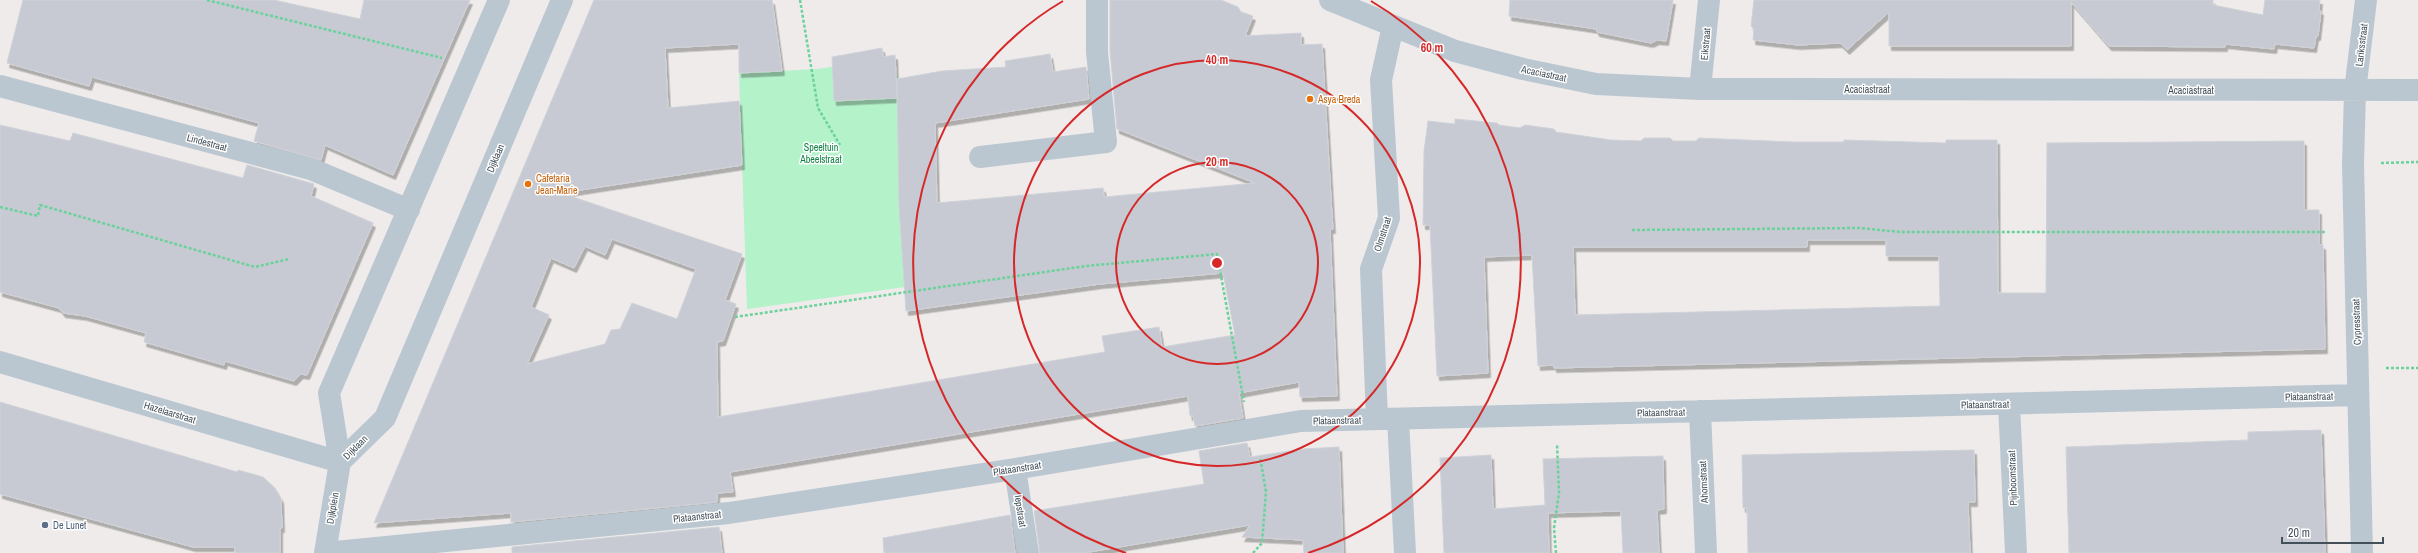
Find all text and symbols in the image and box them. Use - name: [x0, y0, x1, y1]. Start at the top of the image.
- street label: Lariksstraat: [2352, 22, 2371, 67]
- street label: Eikstraat: [1698, 27, 1713, 61]
- text: 60 m: [1421, 40, 1443, 56]
- text: 40 m: [1206, 52, 1228, 68]
- street label: Acaciastraat: [1519, 62, 1568, 85]
- street label: Acaciastraat: [1843, 83, 1891, 96]
- street label: Acaciastraat: [2167, 84, 2215, 97]
- place label: Asya Breda: [1317, 93, 1361, 106]
- marker: Asya Breda: [1305, 94, 1315, 104]
- street label: Lindestraat: [185, 131, 229, 154]
- park label: Speeltuin Abeelstraat: [799, 141, 842, 166]
- street label: Dijklaan: [484, 142, 507, 174]
- text: 20 m: [1206, 154, 1228, 170]
- place label: Cafetaria Jean-Marie: [536, 172, 578, 197]
- marker: Cafetaria Jean-Marie: [523, 179, 533, 189]
- street label: Olmstraat: [1371, 215, 1394, 253]
- centre of rings: [1210, 256, 1224, 270]
- street label: Cypresstraat: [2349, 298, 2364, 345]
- street label: Plataanstraat: [2285, 390, 2334, 403]
- street label: Hazelaarstraat: [142, 398, 198, 427]
- street label: Plataanstraat: [1961, 398, 2010, 411]
- street label: Plataanstraat: [1637, 406, 1686, 419]
- street label: Plataanstraat: [1313, 414, 1362, 427]
- street label: Dijklaan: [340, 432, 370, 462]
- street label: Pijnboomstraat: [2005, 449, 2020, 506]
- street label: Plataanstraat: [992, 458, 1043, 479]
- street label: Ahornstraat: [1696, 460, 1711, 504]
- street label: Dijkplein: [323, 491, 342, 525]
- street label: Iepstraat: [1012, 494, 1030, 529]
- street label: Plataanstraat: [672, 507, 722, 525]
- place label: De Lunet: [53, 519, 87, 532]
- scale bar: [2282, 519, 2383, 545]
- marker: De Lunet: [40, 520, 50, 530]
- text: 20 m: [2288, 525, 2310, 541]

